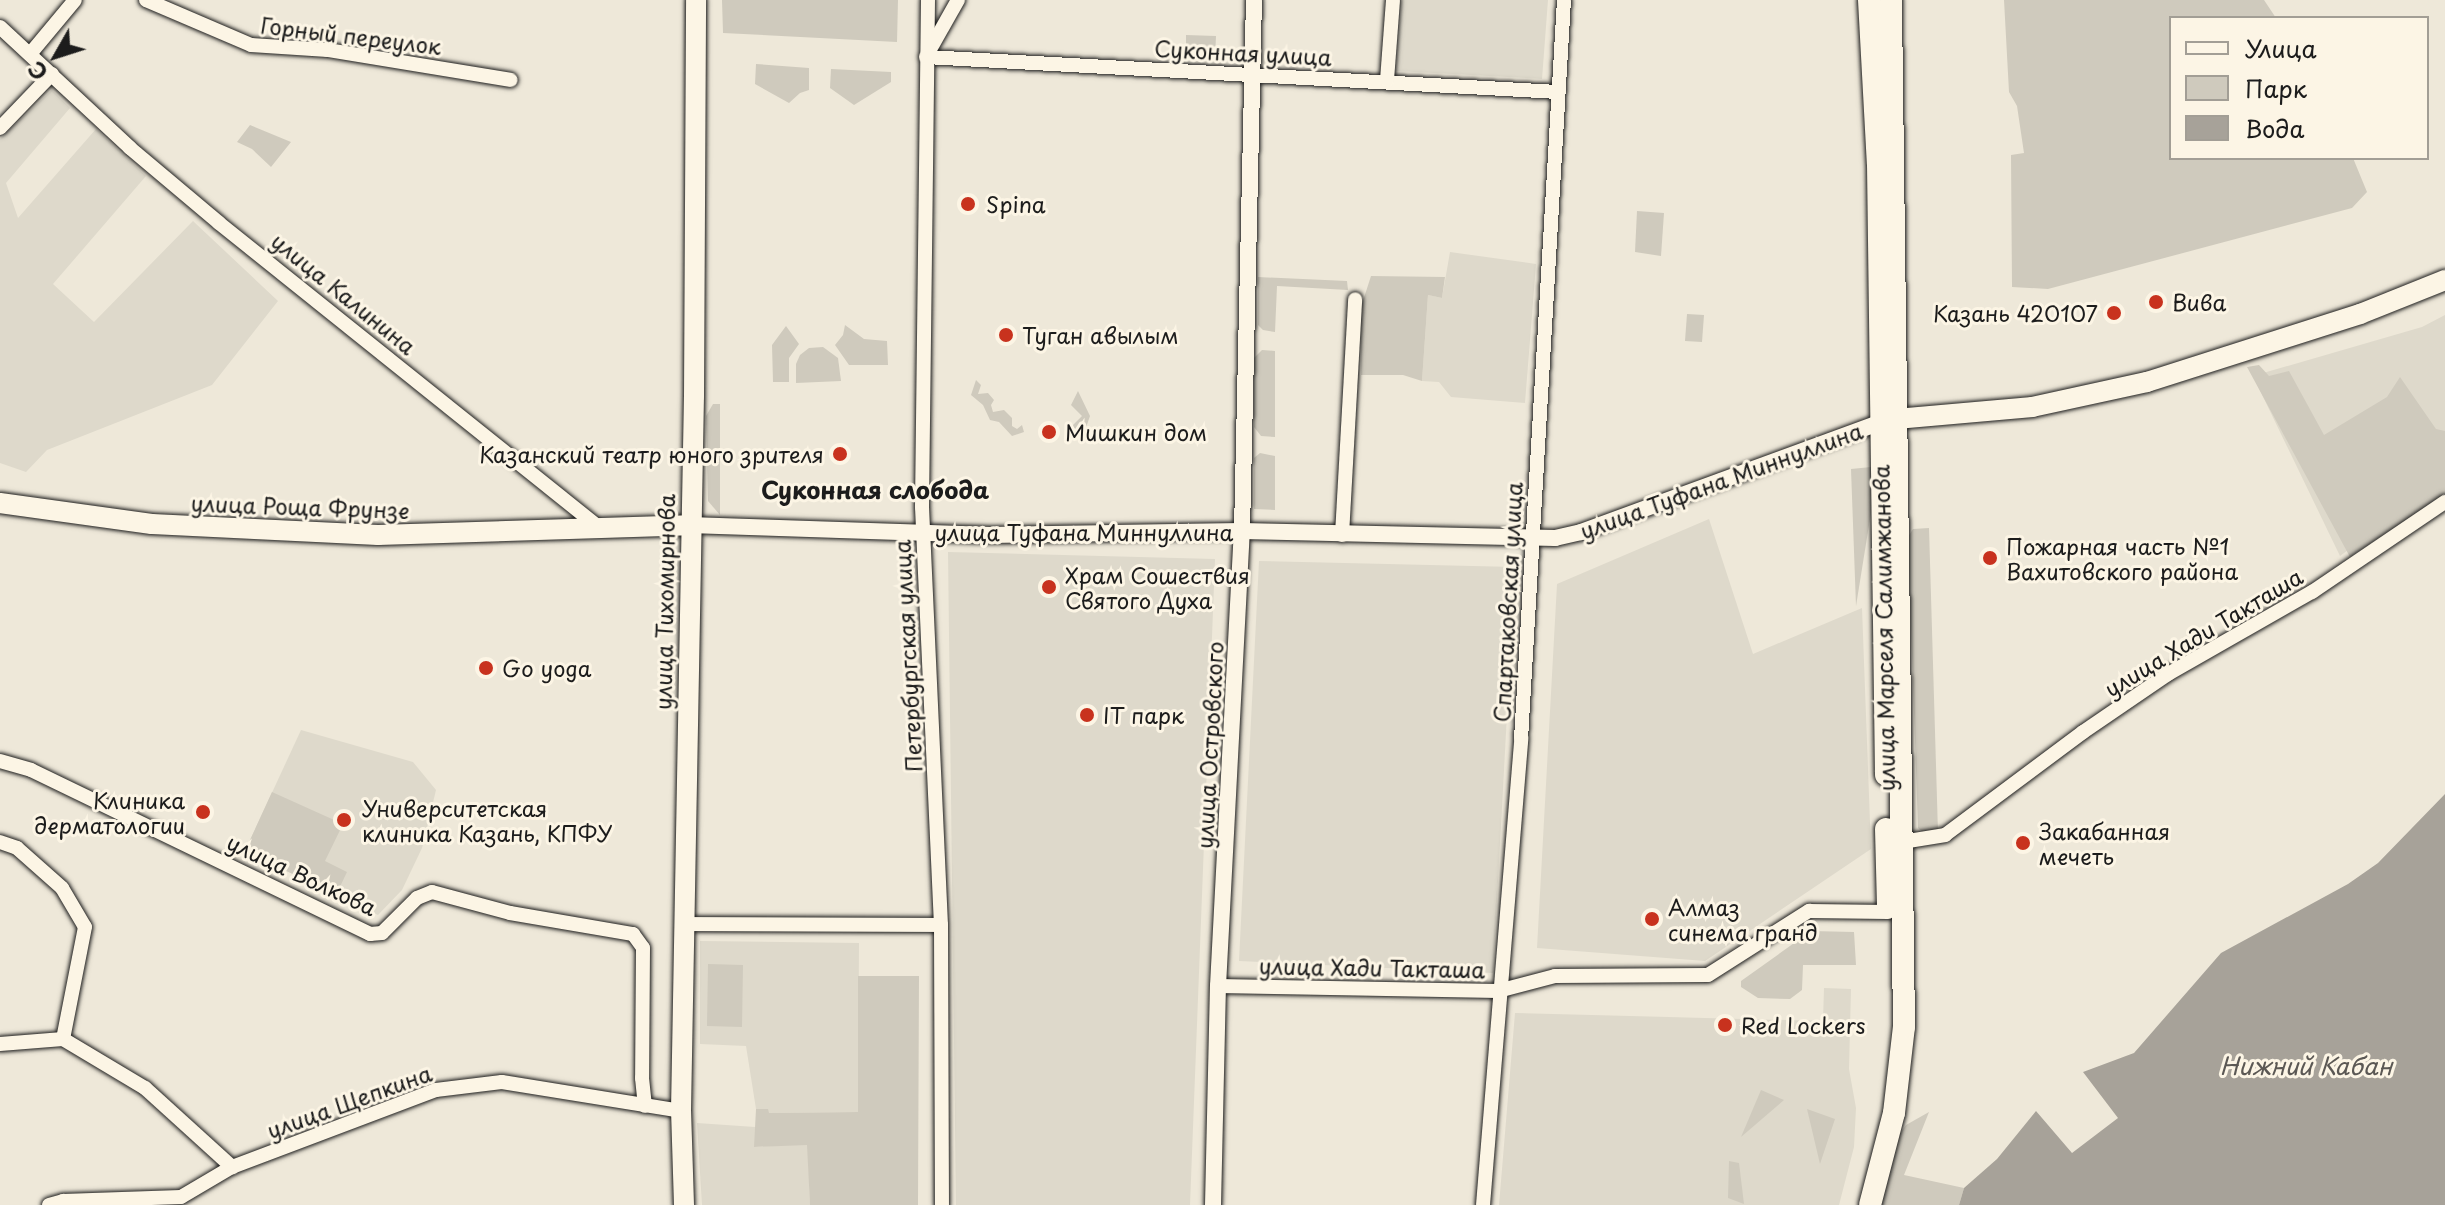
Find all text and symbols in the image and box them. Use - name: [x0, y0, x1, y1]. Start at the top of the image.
- street label: Горный переулок: [259, 11, 443, 59]
- north arrow: [16, 16, 96, 96]
- legend: [2169, 16, 2429, 160]
- text: Улица: [2245, 30, 2317, 66]
- street label: Суконная улица: [1153, 34, 1333, 70]
- text: С: [19, 55, 55, 88]
- text: Парк: [2245, 70, 2307, 106]
- text: Вода: [2245, 110, 2304, 146]
- place label: Spina: [986, 191, 1046, 217]
- marker: Spina: [957, 193, 979, 215]
- street label: улица Калинина: [266, 227, 422, 359]
- place label: Вива: [2172, 289, 2226, 315]
- marker: Вива: [2147, 293, 2165, 311]
- place label: Казань 420107: [1932, 300, 2098, 326]
- marker: Казань 420107: [2105, 304, 2123, 322]
- place label: Туган авылым: [1022, 322, 1179, 348]
- marker: Туган авылым: [997, 326, 1015, 344]
- street label: улица Туфана Миннуллина: [1575, 416, 1867, 544]
- place label: Мишкин дом: [1065, 419, 1208, 445]
- marker: Мишкин дом: [1040, 423, 1058, 441]
- place label: Казанский театр юного зрителя: [478, 441, 824, 467]
- marker: Казанский театр юного зрителя: [831, 445, 849, 463]
- street label: улица Марселя Салимжанова: [1867, 464, 1899, 792]
- district label: Суконная слобода: [761, 476, 989, 504]
- street label: Спартаковская улица: [1487, 481, 1527, 723]
- street label: улица Роща Фрунзе: [190, 489, 410, 523]
- street label: улица Тихомирнова: [649, 493, 679, 711]
- street label: улица Туфана Миннуллина: [934, 519, 1234, 545]
- place label: Пожарная часть №1 Вахитовского района: [2006, 532, 2239, 584]
- street label: Петербургская улица: [888, 538, 926, 774]
- marker: Пожарная часть №1 Вахитовского района: [1981, 549, 1999, 567]
- place label: Храм Сошествия Святого Духа: [1065, 561, 1250, 612]
- street label: улица Хади Такташа: [2098, 562, 2308, 702]
- marker: Храм Сошествия Святого Духа: [1040, 578, 1058, 596]
- street label: улица Островского: [1190, 640, 1228, 850]
- place label: Go yoga: [502, 655, 591, 681]
- marker: Go yoga: [477, 659, 495, 677]
- place label: IT парк: [1103, 702, 1185, 728]
- marker: IT парк: [1078, 706, 1096, 724]
- place label: Клиника дерматологии: [35, 786, 185, 838]
- place label: Университетская клиника Казань, КПФУ: [362, 794, 614, 846]
- marker: Клиника дерматологии: [192, 801, 214, 823]
- marker: Университетская клиника Казань, КПФУ: [333, 809, 355, 831]
- place label: Закабанная мечеть: [2039, 817, 2170, 868]
- street label: улица Волкова: [223, 828, 381, 920]
- marker: Закабанная мечеть: [2014, 834, 2032, 852]
- place label: Алмаз синема гранд: [1668, 893, 1819, 944]
- marker: Алмаз синема гранд: [1643, 910, 1661, 928]
- street label: улица Хади Такташа: [1258, 952, 1486, 982]
- place label: Red Lockers: [1741, 1012, 1867, 1038]
- marker: Red Lockers: [1716, 1016, 1734, 1034]
- water label: Нижний Кабан: [2219, 1052, 2393, 1080]
- street label: улица Щепкина: [262, 1059, 436, 1143]

